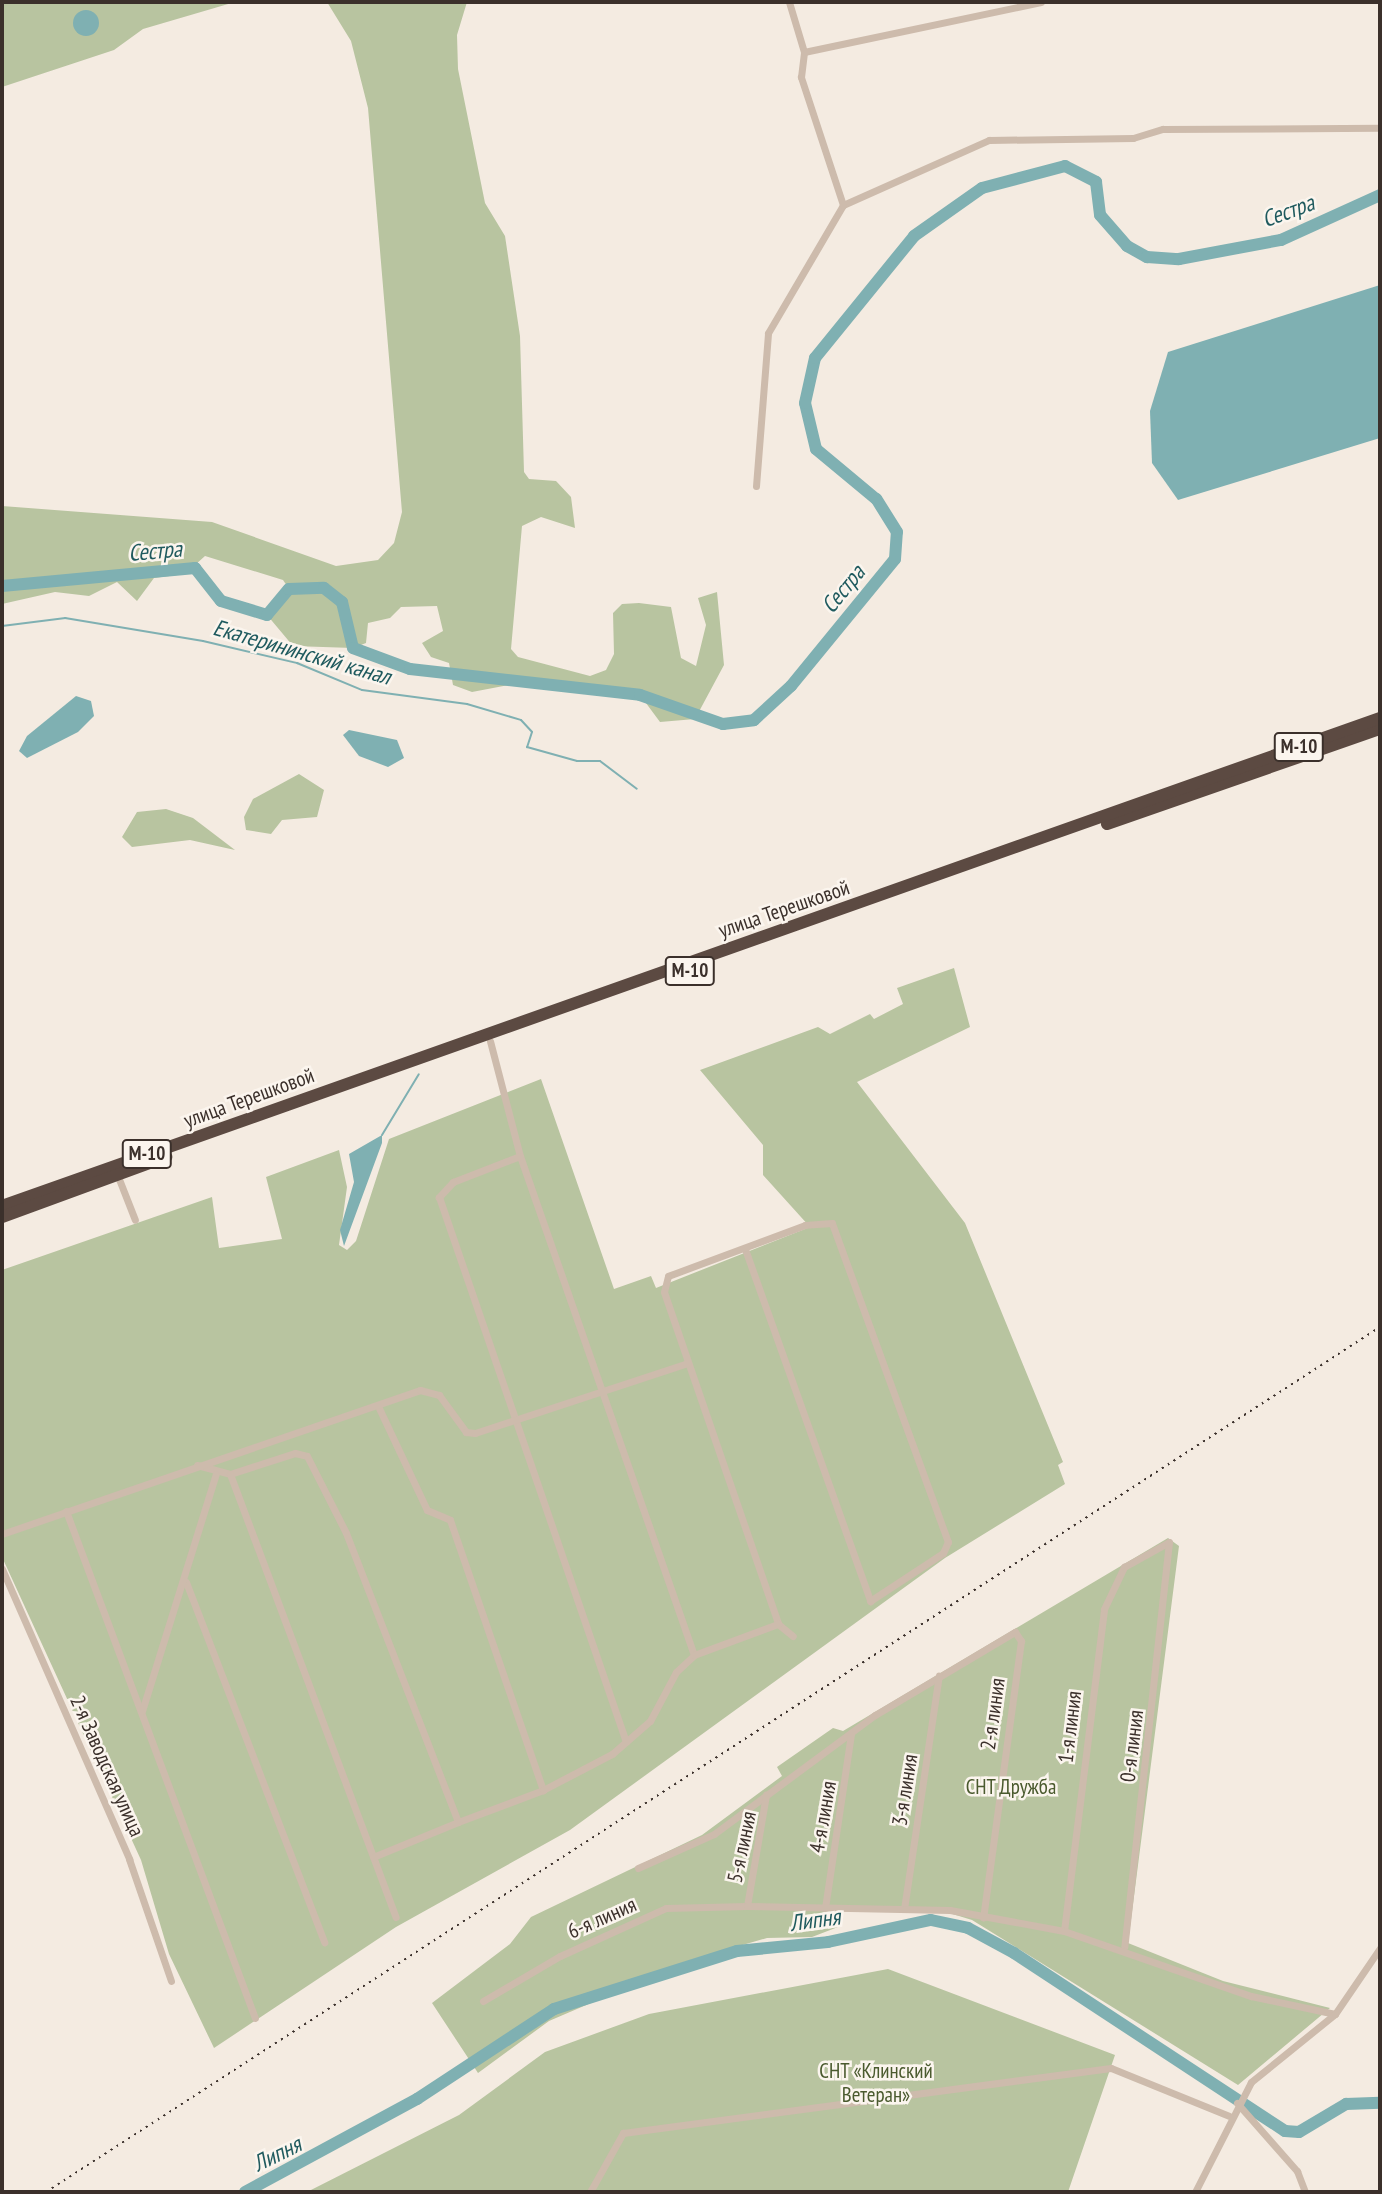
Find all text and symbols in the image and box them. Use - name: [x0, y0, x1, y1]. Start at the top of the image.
- water label: Сестра: [1258, 189, 1318, 233]
- water label: Сестра: [127, 535, 183, 567]
- water label: Сестра: [815, 559, 871, 619]
- water label: Екатерининский канал: [210, 613, 394, 691]
- road number: М-10: [1273, 732, 1325, 762]
- street label: улица Терешковой: [715, 875, 853, 943]
- road number: М-10: [664, 956, 716, 987]
- street label: улица Терешковой: [180, 1063, 318, 1133]
- road number: М-10: [121, 1138, 173, 1170]
- street label: 2-я линия: [975, 1676, 1011, 1752]
- street label: 1-я линия: [1053, 1690, 1087, 1764]
- street label: 2-я Заводская улица: [65, 1691, 149, 1841]
- street label: 0-я линия: [1115, 1709, 1149, 1783]
- street label: 3-я линия: [887, 1752, 923, 1828]
- park label: СНТ Дружба: [965, 1774, 1057, 1800]
- street label: 4-я линия: [804, 1779, 842, 1855]
- street label: 5-я линия: [722, 1809, 762, 1885]
- street label: 6-я линия: [564, 1892, 640, 1944]
- water label: Липня: [788, 1903, 842, 1937]
- park label: СНТ «Клинский Ветеран»: [819, 2058, 933, 2108]
- water label: Липня: [248, 2131, 306, 2177]

